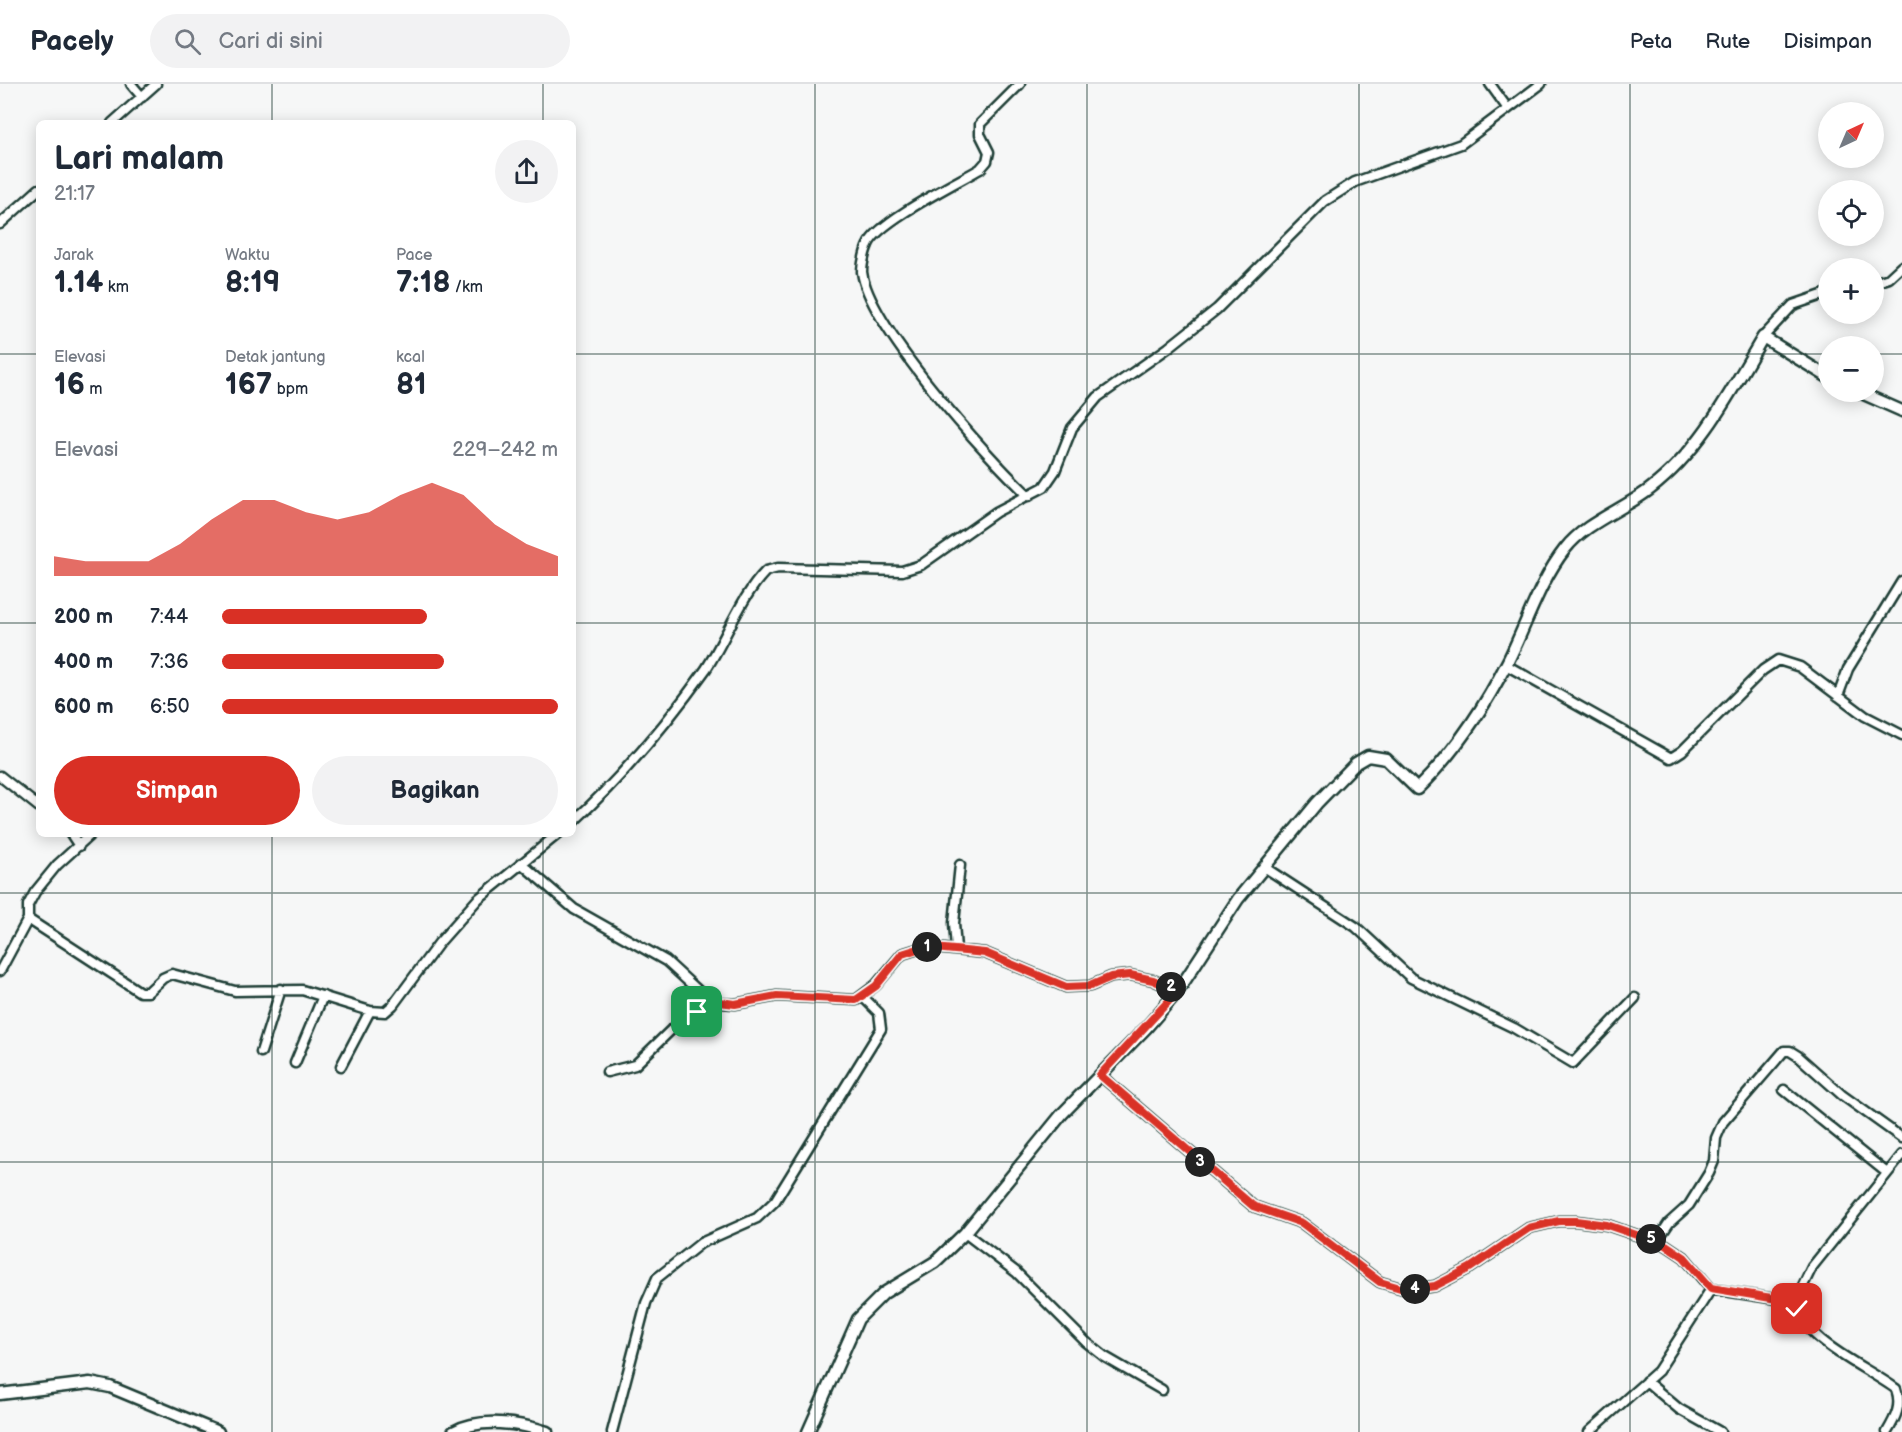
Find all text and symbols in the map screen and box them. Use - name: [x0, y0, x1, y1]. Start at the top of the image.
- search box: [150, 14, 570, 68]
- text: Pacely: [30, 25, 114, 58]
- icon: search: [171, 25, 204, 58]
- text: Cari di sini: [219, 28, 323, 55]
- text: Peta: [1630, 29, 1672, 54]
- text: Rute: [1705, 29, 1750, 54]
- text: Disimpan: [1783, 29, 1872, 54]
- north arrow: [1818, 102, 1884, 168]
- map controls: [1818, 102, 1884, 402]
- text: Lari malam: [54, 139, 224, 179]
- button: share: [495, 140, 558, 203]
- button: locate: [1818, 180, 1884, 246]
- text: 21:17: [54, 182, 95, 206]
- text: Jarak: [54, 246, 93, 265]
- text: Waktu: [225, 246, 270, 265]
- text: Pace: [396, 246, 432, 265]
- button: +: [1818, 258, 1884, 324]
- text: 1.14: [54, 265, 104, 301]
- text: 8:19: [225, 265, 280, 301]
- text: 7:18: [396, 265, 450, 301]
- text: km: [104, 278, 129, 297]
- text: /km: [450, 278, 483, 297]
- button: −: [1818, 336, 1884, 402]
- text: Elevasi: [54, 348, 106, 367]
- text: Detak jantung: [225, 348, 325, 367]
- text: kcal: [396, 348, 425, 367]
- text: 16: [54, 367, 85, 403]
- text: 167: [225, 367, 272, 403]
- text: 81: [396, 367, 427, 403]
- text: m: [85, 380, 102, 399]
- text: bpm: [272, 380, 308, 399]
- text: Elevasi: [54, 438, 119, 462]
- text: 229–242 m: [452, 438, 558, 462]
- text: 200 m: [54, 605, 113, 629]
- text: 7:44: [150, 605, 188, 629]
- text: 400 m: [54, 650, 113, 674]
- text: 7:36: [150, 650, 188, 674]
- text: 600 m: [54, 695, 114, 719]
- text: 6:50: [150, 695, 189, 719]
- button: Simpan: [54, 756, 300, 825]
- button: Bagikan: [312, 756, 558, 825]
- pin: 1: [912, 932, 942, 962]
- text: 1: [924, 937, 930, 956]
- pin: 2: [1156, 972, 1186, 1002]
- text: 2: [1166, 977, 1176, 996]
- pin: [671, 986, 722, 1037]
- icon: arrive: [680, 995, 713, 1028]
- pin: 3: [1185, 1147, 1215, 1177]
- text: 3: [1195, 1152, 1205, 1171]
- pin: 5: [1636, 1224, 1666, 1254]
- text: 5: [1646, 1229, 1656, 1248]
- pin: 4: [1400, 1274, 1430, 1304]
- text: 4: [1410, 1279, 1420, 1298]
- pin: [1771, 1283, 1822, 1334]
- icon: check: [1780, 1292, 1813, 1325]

